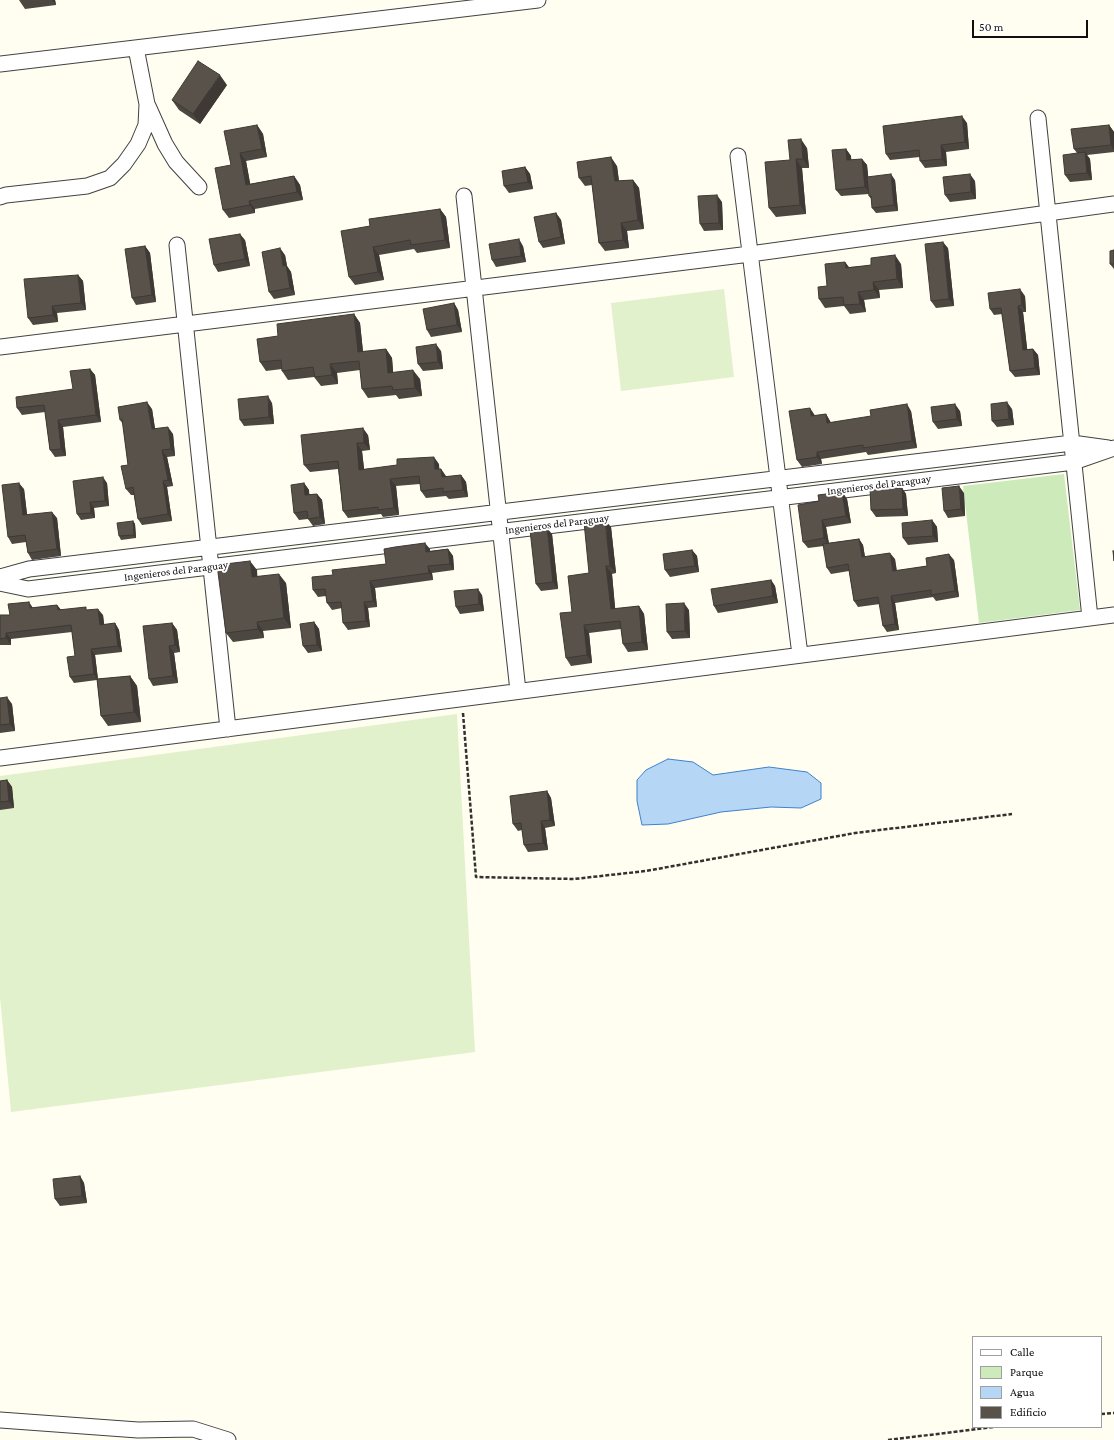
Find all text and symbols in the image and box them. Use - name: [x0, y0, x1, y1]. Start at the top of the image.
- scale bar: [974, 12, 1090, 38]
- text: 50 m: [979, 20, 1003, 34]
- street label: Ingenieros del Paraguay: [826, 472, 932, 498]
- street label: Ingenieros del Paraguay: [504, 511, 610, 537]
- street label: Ingenieros del Paraguay: [123, 558, 229, 584]
- legend: [972, 1336, 1102, 1428]
- text: Calle: [1010, 1345, 1034, 1359]
- text: Parque: [1010, 1365, 1043, 1379]
- text: Agua: [1010, 1385, 1034, 1399]
- text: Edificio: [1010, 1405, 1046, 1419]

